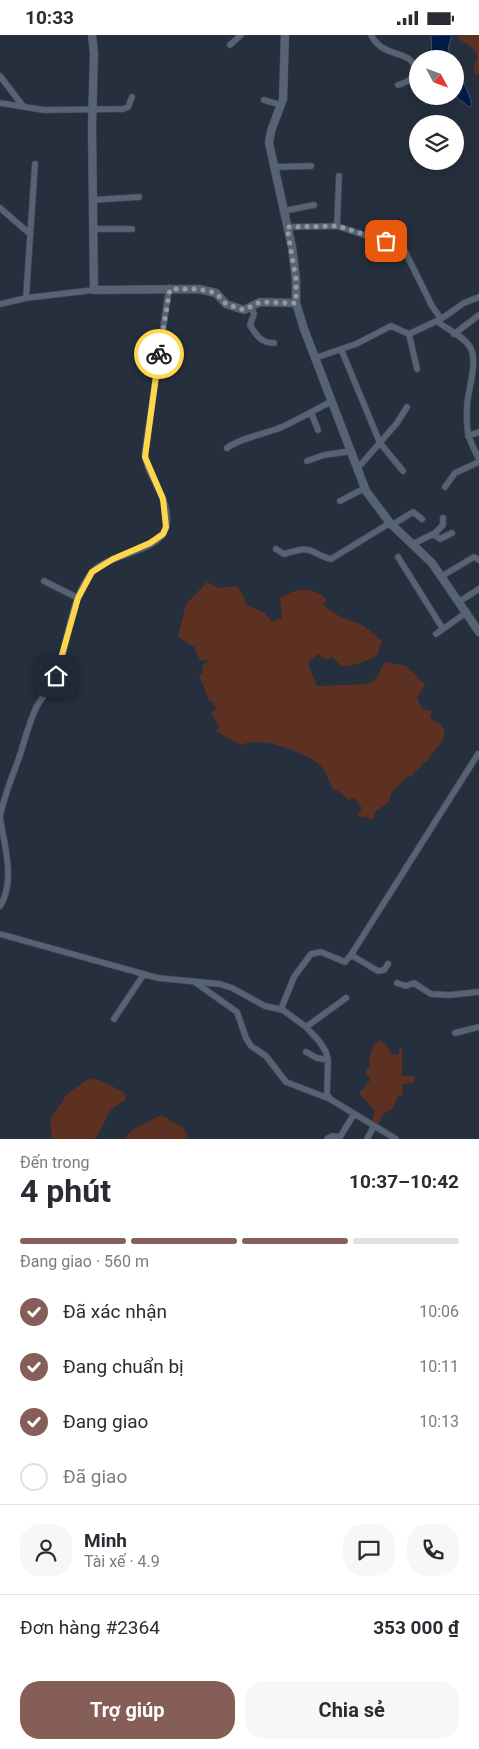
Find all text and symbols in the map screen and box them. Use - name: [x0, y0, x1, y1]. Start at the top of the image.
- text: 10:33: [25, 6, 74, 29]
- north arrow: [409, 50, 464, 105]
- map controls: [409, 50, 464, 170]
- button: layers: [409, 115, 464, 170]
- pin: [365, 220, 407, 262]
- icon: bag: [372, 227, 400, 255]
- courier: [134, 329, 184, 379]
- icon: bike: [145, 340, 173, 368]
- pin: [35, 655, 77, 697]
- icon: home: [42, 662, 70, 690]
- text: Đến trong: [20, 1153, 89, 1172]
- text: 10:37–10:42: [349, 1170, 459, 1193]
- text: 4 phút: [20, 1172, 111, 1210]
- text: Đang giao · 560 m: [20, 1252, 149, 1271]
- icon: check: [20, 1298, 48, 1326]
- text: Đã xác nhận: [63, 1300, 167, 1323]
- text: 10:06: [419, 1302, 459, 1321]
- icon: check: [20, 1353, 48, 1381]
- text: Đang chuẩn bị: [63, 1355, 184, 1378]
- text: 10:11: [419, 1357, 459, 1376]
- icon: check: [20, 1408, 48, 1436]
- text: Đang giao: [63, 1410, 148, 1433]
- text: 10:13: [419, 1412, 459, 1431]
- text: Đã giao: [63, 1465, 127, 1488]
- button: person: [20, 1524, 72, 1576]
- button: chat: [343, 1524, 395, 1576]
- button: phone: [407, 1524, 459, 1576]
- text: Minh: [84, 1529, 127, 1552]
- text: Tài xế · 4.9: [84, 1552, 160, 1571]
- text: Đơn hàng #2364: [20, 1616, 160, 1639]
- text: 353 000 ₫: [373, 1616, 459, 1639]
- button: Trợ giúp: [20, 1681, 235, 1739]
- button: Chia sẻ: [245, 1681, 459, 1739]

